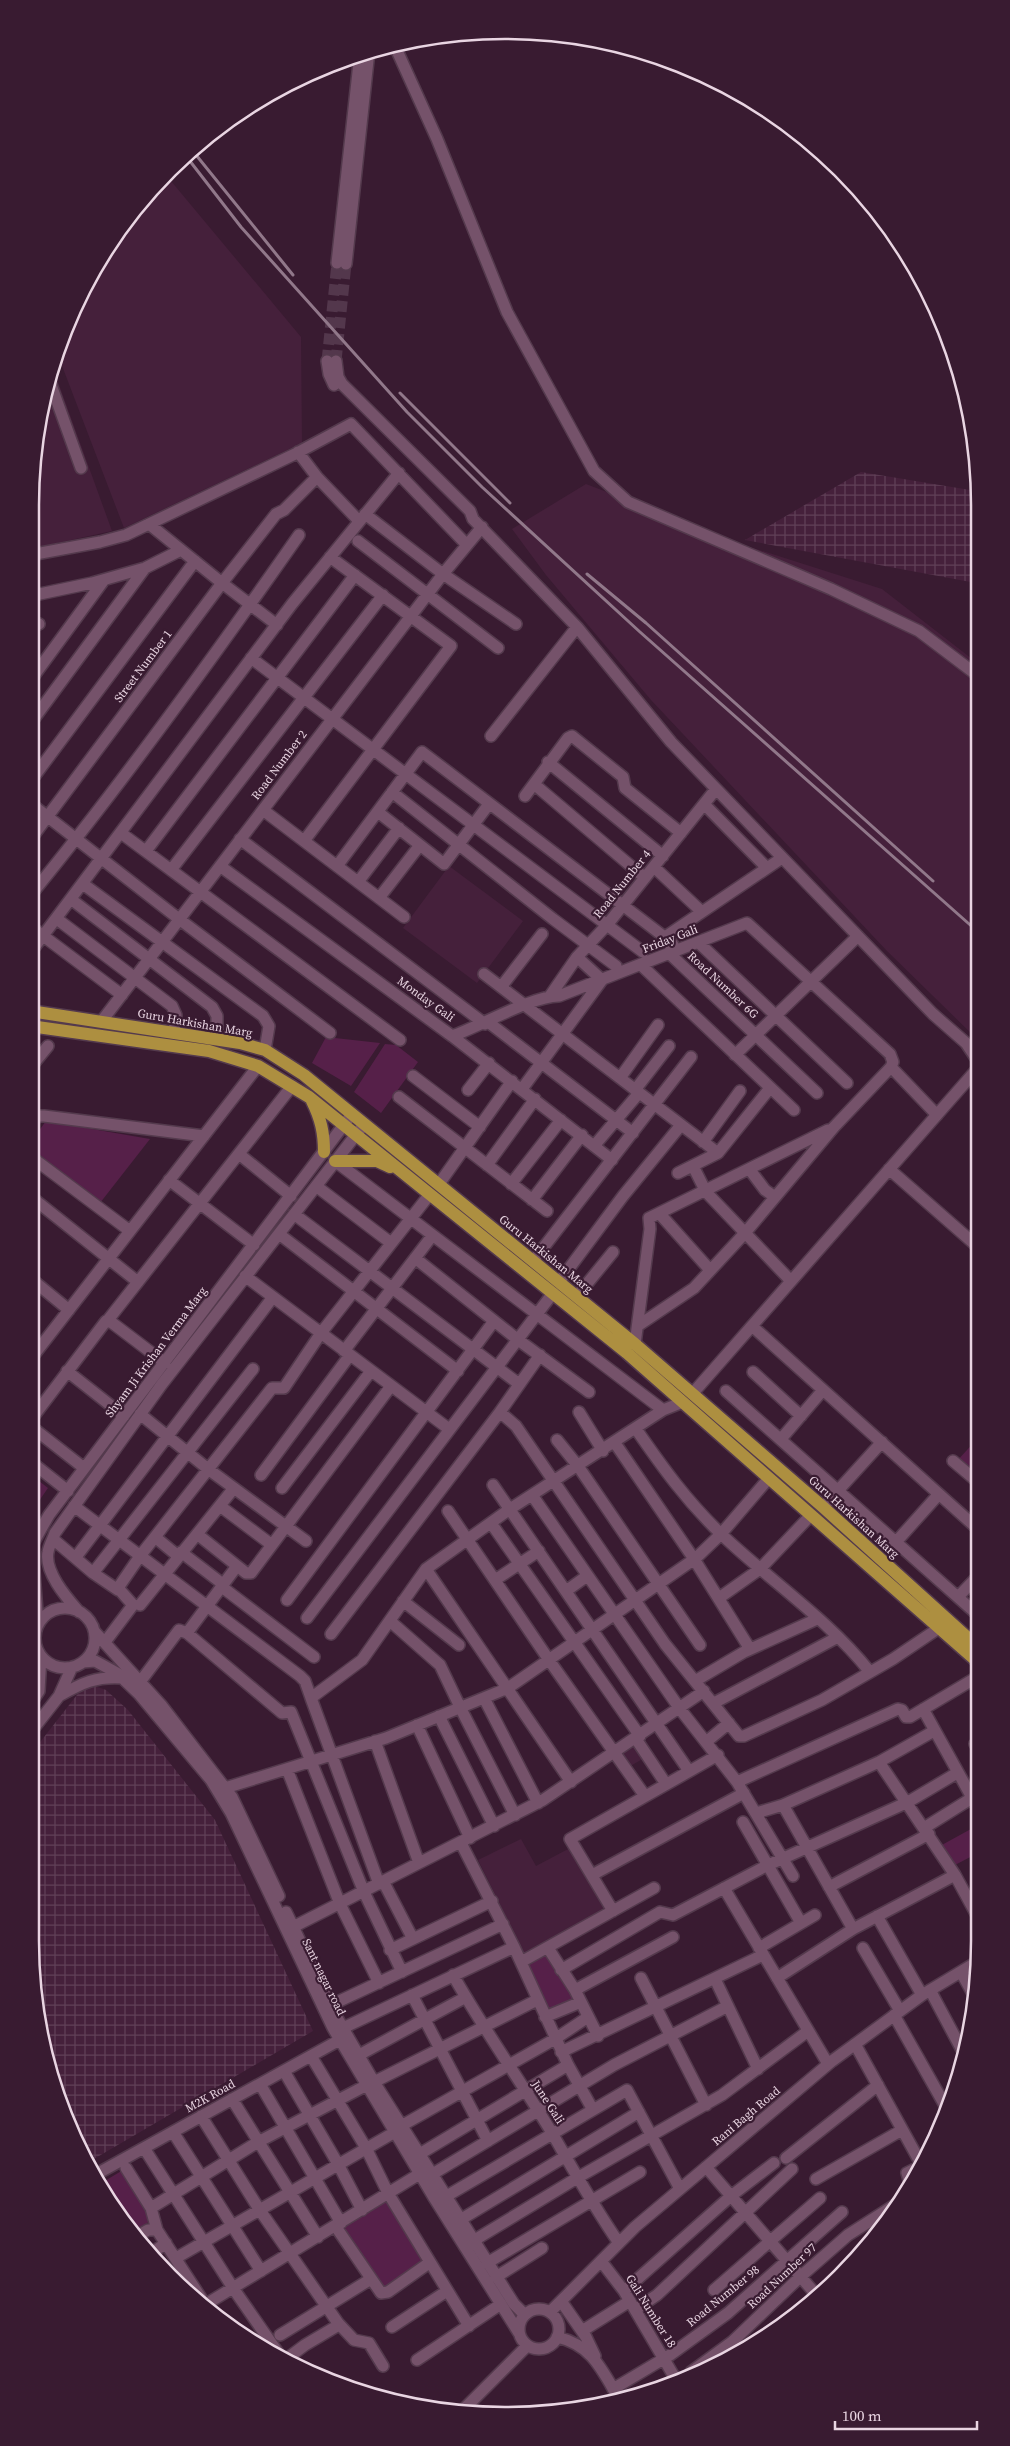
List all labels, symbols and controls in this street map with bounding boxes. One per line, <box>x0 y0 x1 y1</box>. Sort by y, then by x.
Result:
street label: Street Number 1 <box>110 626 176 706</box>
street label: Road Number 2 <box>248 727 310 803</box>
street label: Road Number 4 <box>590 847 654 921</box>
street label: Friday Gali <box>640 921 701 957</box>
street label: Road Number 6G <box>684 948 762 1022</box>
street label: Monday Gali <box>394 973 458 1026</box>
street label: Guru Harkishan Marg <box>136 1005 254 1041</box>
street label: Guru Harkishan Marg <box>496 1211 596 1297</box>
street label: Shyam Ji Krishan Verma Marg <box>101 1283 211 1421</box>
street label: Guru Harkishan Marg <box>805 1472 903 1562</box>
street label: Sant nagar road <box>298 1936 350 2018</box>
street label: M2K Road <box>182 2076 238 2116</box>
street label: June Gali <box>527 2076 568 2127</box>
street label: Rani Bagh Road <box>709 2083 784 2149</box>
street label: Road Number 97 <box>744 2240 820 2312</box>
street label: Road Number 98 <box>683 2262 763 2330</box>
street label: Gali Number 18 <box>622 2271 680 2351</box>
scale bar <box>835 2398 978 2430</box>
text: 100 m <box>842 2405 882 2426</box>

